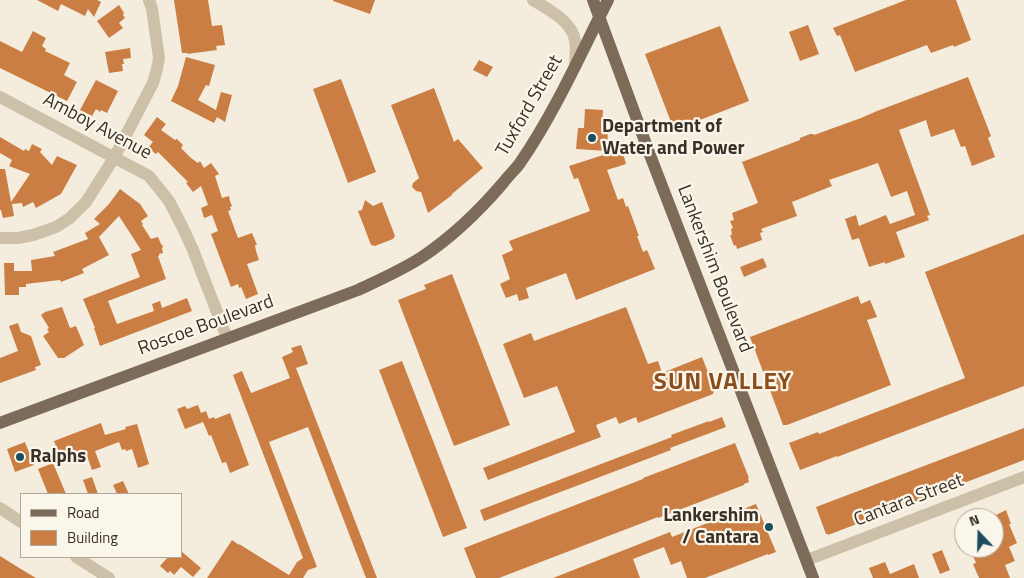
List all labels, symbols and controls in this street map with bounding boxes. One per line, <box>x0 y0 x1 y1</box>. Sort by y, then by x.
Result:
street label: Tuxford Street <box>492 51 568 161</box>
street label: Amboy Avenue <box>39 89 155 165</box>
place label: Department of Water and Power <box>602 116 744 160</box>
marker: Department of Water and Power <box>586 132 598 144</box>
street label: Lankershim Boulevard <box>672 182 756 356</box>
street label: Roscoe Boulevard <box>135 291 277 361</box>
district label: SUN VALLEY <box>653 369 793 397</box>
place label: Ralphs <box>30 446 86 468</box>
marker: Ralphs <box>14 451 26 463</box>
street label: Cantara Street <box>851 470 967 532</box>
legend <box>20 493 182 558</box>
text: Road <box>67 501 99 524</box>
place label: Lankershim / Cantara <box>663 505 759 549</box>
north arrow <box>954 508 1004 558</box>
text: N <box>966 508 982 531</box>
marker: Lankershim / Cantara <box>763 521 775 533</box>
text: Building <box>67 526 118 549</box>

